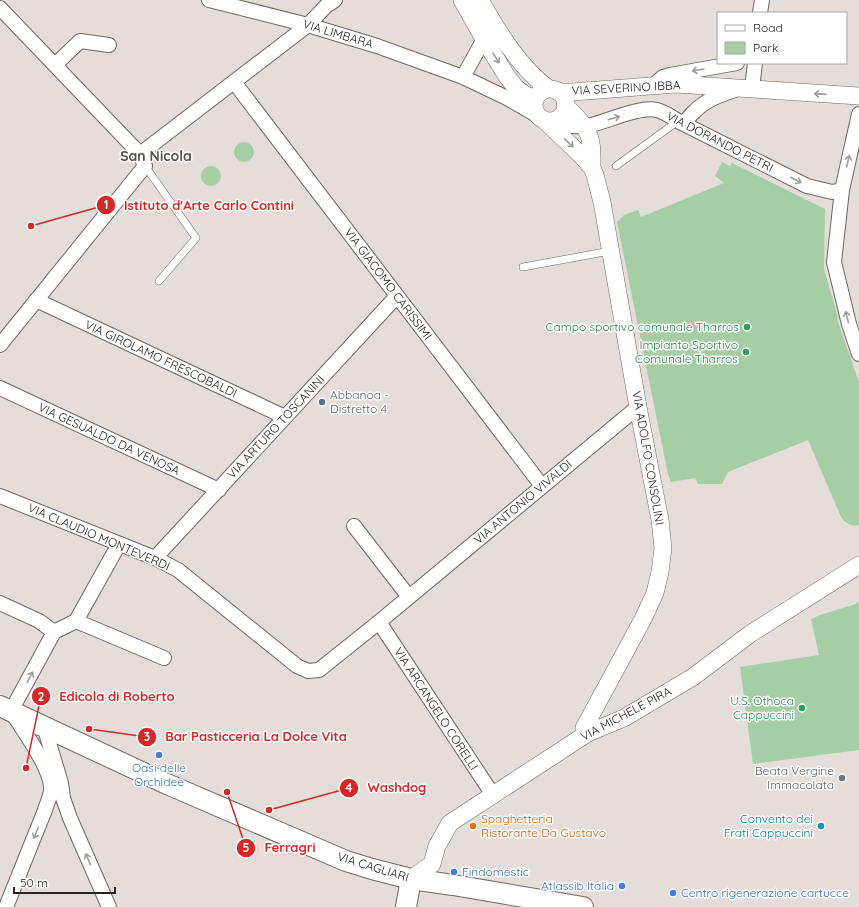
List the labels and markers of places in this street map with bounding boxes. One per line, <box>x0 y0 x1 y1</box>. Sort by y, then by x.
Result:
callout: Istituto d'Arte Carlo Contini <box>96 193 301 218</box>
place label: Campo sportivo comunale Tharros <box>546 319 739 334</box>
marker: Campo sportivo comunale Tharros <box>742 322 752 332</box>
place label: Impianto Sportivo Comunale Tharros <box>635 337 738 366</box>
marker: Impianto Sportivo Comunale Tharros <box>741 347 751 357</box>
place label: Abbanoa - Distretto 4 <box>330 387 389 416</box>
marker: Abbanoa - Distretto 4 <box>317 397 327 407</box>
callout: Edicola di Roberto <box>31 684 182 709</box>
place label: U.S. Othoca Cappuccini <box>730 693 794 722</box>
marker: U.S. Othoca Cappuccini <box>797 703 807 713</box>
callout: Bar Pasticceria La Dolce Vita <box>137 724 355 749</box>
marker: Oasi delle Orchidee <box>154 750 164 760</box>
place label: Oasi delle Orchidee <box>132 760 186 789</box>
place label: Beata Vergine Immacolata <box>755 763 834 792</box>
marker: Beata Vergine Immacolata <box>837 773 847 783</box>
callout: Washdog <box>339 775 434 800</box>
place label: Spaghetteria Ristorante Da Gustavo <box>481 811 606 840</box>
place label: Convento dei Frati Cappuccini <box>724 811 813 840</box>
marker: Spaghetteria Ristorante Da Gustavo <box>468 821 478 831</box>
marker: Convento dei Frati Cappuccini <box>816 821 826 831</box>
callout: Ferragri <box>236 835 323 860</box>
place label: Findomestic <box>462 864 529 879</box>
marker: Findomestic <box>449 867 459 877</box>
place label: Atlassib Italia <box>541 878 614 893</box>
marker: Atlassib Italia <box>617 881 627 891</box>
place label: Centro rigenerazione cartucce <box>681 885 849 900</box>
marker: Centro rigenerazione cartucce <box>668 888 678 898</box>

